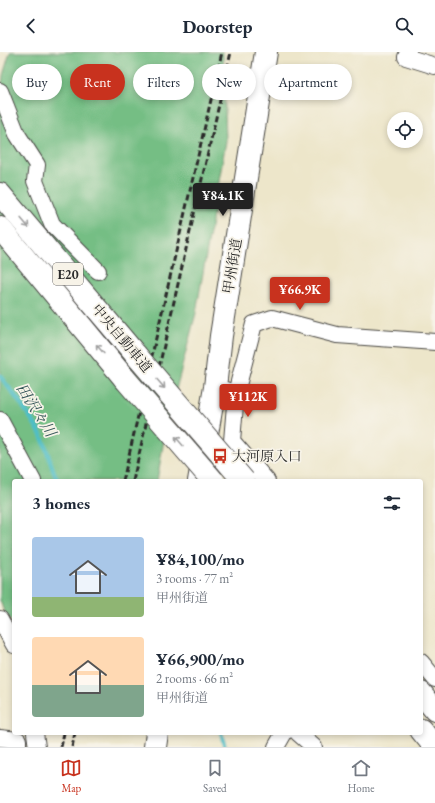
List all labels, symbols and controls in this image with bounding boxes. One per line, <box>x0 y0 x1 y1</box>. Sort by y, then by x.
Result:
icon: back <box>20 15 42 37</box>
text: Doorstep <box>182 15 253 38</box>
icon: search <box>393 15 415 37</box>
chip: Buy <box>12 64 62 100</box>
chip: Rent <box>70 64 125 100</box>
chip: Filters <box>133 64 194 100</box>
chip: New <box>202 64 256 100</box>
chip: Apartment <box>264 64 352 100</box>
map controls <box>387 112 423 148</box>
button: locate <box>387 112 423 148</box>
pin: ¥84.1K <box>190 183 256 217</box>
text: ¥84.1K <box>202 187 244 204</box>
one-way arrow <box>21 218 30 229</box>
street label: 甲州街道 <box>219 237 245 295</box>
road number: E20 <box>53 263 83 285</box>
pin: ¥66.9K <box>267 277 333 311</box>
text: ¥66.9K <box>279 281 321 298</box>
street label: 中央自動車道 <box>88 300 156 376</box>
one-way arrow <box>96 344 105 355</box>
water label: 田沢々川 <box>12 379 61 442</box>
one-way arrow <box>157 379 166 389</box>
pin: ¥112K <box>220 384 276 418</box>
text: ¥112K <box>228 388 268 405</box>
one-way arrow <box>174 436 183 446</box>
bus stop icon: 大河原入口 <box>211 447 229 465</box>
place label: 大河原入口 <box>232 447 302 465</box>
text: 3 homes <box>32 492 90 514</box>
icon: filters <box>381 492 403 514</box>
text: ¥84,100/mo <box>156 548 244 570</box>
icon: home <box>64 553 112 601</box>
text: 3 rooms · 77 m² <box>156 570 233 587</box>
text: 甲州街道 <box>156 589 208 606</box>
text: ¥66,900/mo <box>156 648 244 670</box>
icon: home <box>64 653 112 701</box>
text: 2 rooms · 66 m² <box>156 670 233 687</box>
text: 甲州街道 <box>156 689 208 706</box>
tab: Map <box>60 757 82 795</box>
tab: Saved <box>203 757 227 795</box>
tab: Home <box>347 757 375 795</box>

